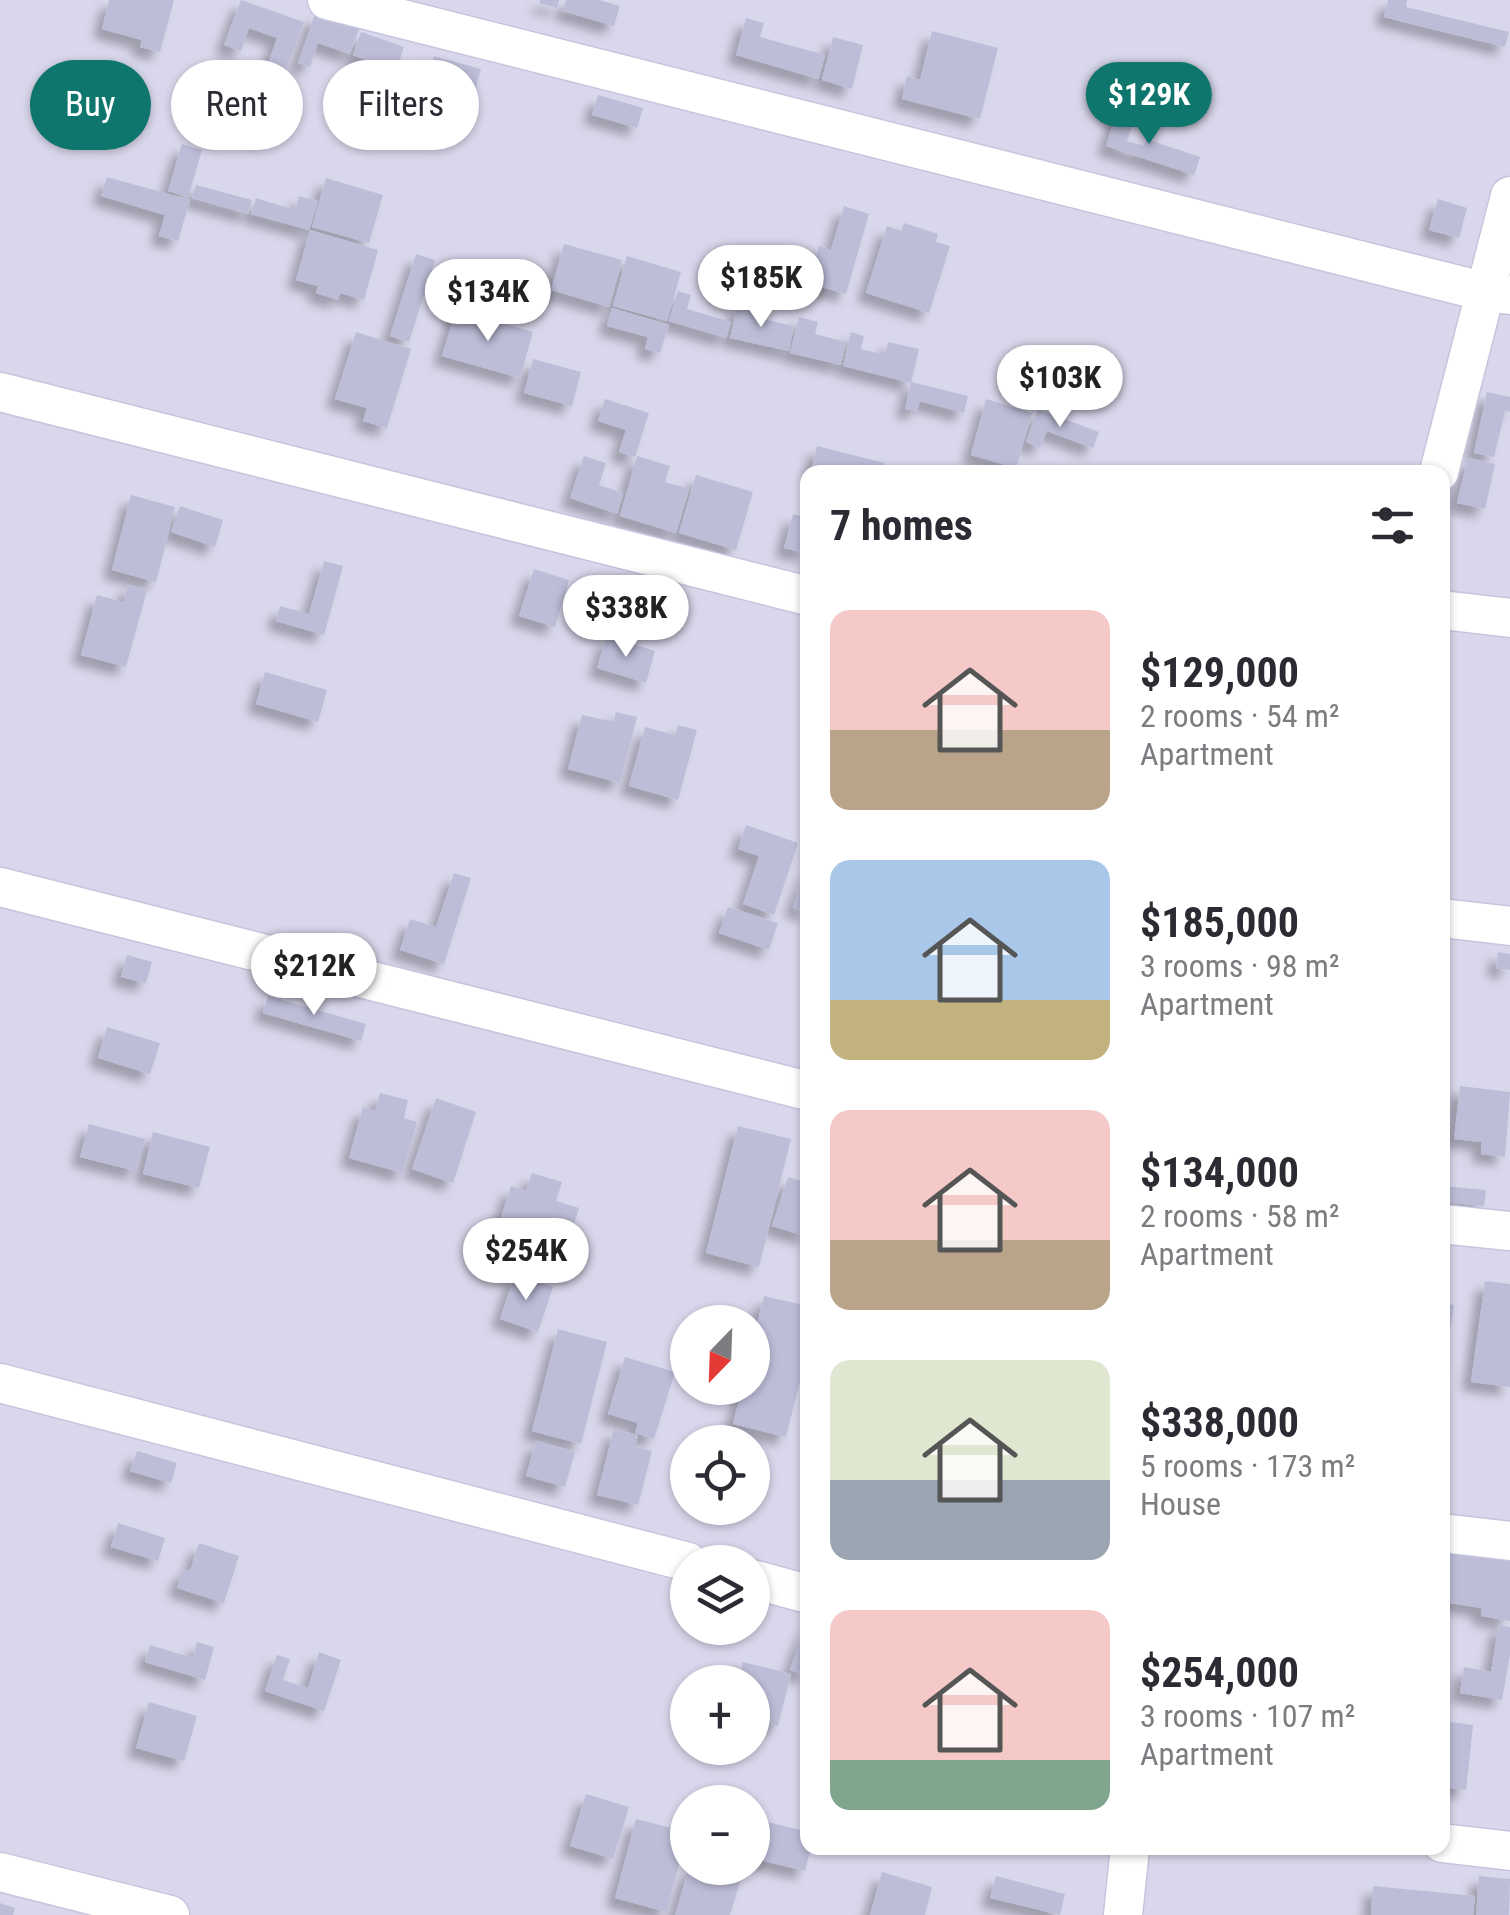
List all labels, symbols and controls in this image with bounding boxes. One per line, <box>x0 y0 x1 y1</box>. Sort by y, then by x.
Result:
chip: Buy <box>30 60 151 150</box>
chip: Rent <box>171 60 303 150</box>
chip: Filters <box>323 60 479 150</box>
pin: $129K <box>1079 62 1219 147</box>
text: $129K <box>1108 75 1190 113</box>
pin: $185K <box>691 245 831 330</box>
text: $185K <box>720 258 802 296</box>
pin: $134K <box>418 259 558 344</box>
text: $134K <box>447 272 529 310</box>
pin: $103K <box>990 345 1130 430</box>
text: $103K <box>1019 358 1101 396</box>
icon: filters <box>1365 498 1420 553</box>
text: 7 homes <box>830 501 973 550</box>
pin: $338K <box>556 575 696 660</box>
text: $338K <box>585 588 667 626</box>
text: $129,000 <box>1140 648 1299 697</box>
icon: home <box>910 650 1030 770</box>
text: 2 rooms · 54 m² <box>1140 697 1339 735</box>
text: Apartment <box>1140 735 1274 773</box>
text: $185,000 <box>1140 898 1299 947</box>
icon: home <box>910 900 1030 1020</box>
pin: $212K <box>244 933 384 1018</box>
text: $212K <box>273 946 355 984</box>
text: 3 rooms · 98 m² <box>1140 947 1339 985</box>
text: Apartment <box>1140 985 1274 1023</box>
text: $134,000 <box>1140 1148 1299 1197</box>
icon: home <box>910 1150 1030 1270</box>
text: 2 rooms · 58 m² <box>1140 1197 1339 1235</box>
pin: $254K <box>456 1218 596 1303</box>
text: $254K <box>485 1231 567 1269</box>
text: Apartment <box>1140 1235 1274 1273</box>
north arrow <box>670 1305 770 1405</box>
map controls <box>670 1305 770 1885</box>
text: $338,000 <box>1140 1398 1299 1447</box>
icon: home <box>910 1400 1030 1520</box>
button: locate <box>670 1425 770 1525</box>
text: 5 rooms · 173 m² <box>1140 1447 1355 1485</box>
text: House <box>1140 1485 1221 1523</box>
button: layers <box>670 1545 770 1645</box>
text: $254,000 <box>1140 1648 1299 1697</box>
icon: home <box>910 1650 1030 1770</box>
button: + <box>670 1665 770 1765</box>
text: 3 rooms · 107 m² <box>1140 1697 1355 1735</box>
text: Apartment <box>1140 1735 1274 1773</box>
button: − <box>670 1785 770 1885</box>

